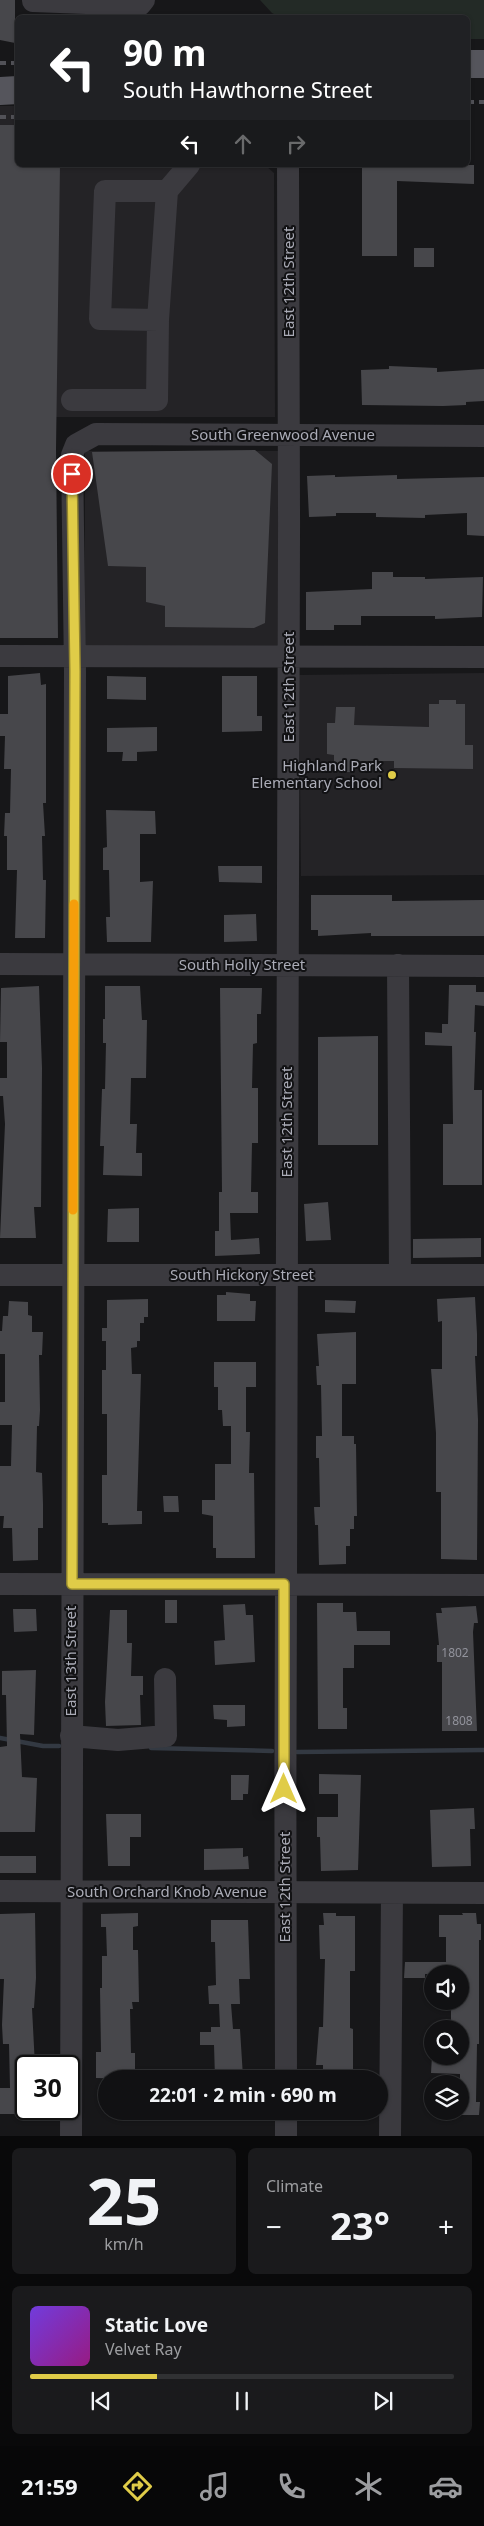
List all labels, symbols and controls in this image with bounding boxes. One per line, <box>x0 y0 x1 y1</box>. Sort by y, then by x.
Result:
text: 90 m <box>123 29 206 76</box>
icon: left <box>40 35 105 100</box>
text: South Hawthorne Street <box>123 74 372 104</box>
icon: left <box>176 130 204 158</box>
icon: ahead <box>229 130 257 158</box>
icon: right <box>282 130 310 158</box>
street label: East 12th Street <box>278 226 298 337</box>
street label: South Greenwood Avenue <box>191 424 375 444</box>
pin <box>51 453 93 495</box>
icon: arrive <box>58 460 86 488</box>
street label: East 12th Street <box>278 631 298 742</box>
place label: Highland Park Elementary School <box>251 755 382 792</box>
marker: Highland Park Elementary School <box>386 769 398 781</box>
street label: South Holly Street <box>179 954 306 974</box>
street label: East 12th Street <box>276 1066 296 1177</box>
street label: South Hickory Street <box>170 1264 315 1284</box>
street label: East 13th Street <box>60 1605 80 1716</box>
house number: 1802 <box>441 1644 469 1661</box>
house number: 1808 <box>445 1712 473 1729</box>
position arrow <box>257 1762 309 1814</box>
street label: East 12th Street <box>274 1831 294 1942</box>
street label: South Orchard Knob Avenue <box>67 1881 267 1901</box>
map controls <box>424 1965 469 2120</box>
button: sound <box>424 1965 469 2010</box>
button: search <box>424 2020 469 2065</box>
speed limit sign: 30 <box>15 2055 80 2120</box>
button: layers <box>424 2075 469 2120</box>
text: 22:01 · 2 min · 690 m <box>149 2082 337 2108</box>
text: 25 <box>87 2156 161 2244</box>
text: Climate <box>266 2175 323 2197</box>
text: 23° <box>330 2199 390 2251</box>
text: − <box>266 2207 282 2245</box>
text: + <box>438 2207 454 2245</box>
text: km/h <box>104 2233 144 2255</box>
text: Static Love <box>105 2312 208 2338</box>
text: Velvet Ray <box>105 2338 182 2360</box>
icon: previous <box>87 2387 115 2415</box>
icon: pause <box>228 2387 256 2415</box>
icon: next <box>369 2387 397 2415</box>
icon: directions <box>120 2469 155 2504</box>
icon: music <box>197 2469 232 2504</box>
icon: phone <box>274 2469 309 2504</box>
icon: climate <box>351 2469 386 2504</box>
icon: car <box>428 2469 463 2504</box>
text: 21:59 <box>21 2471 78 2501</box>

